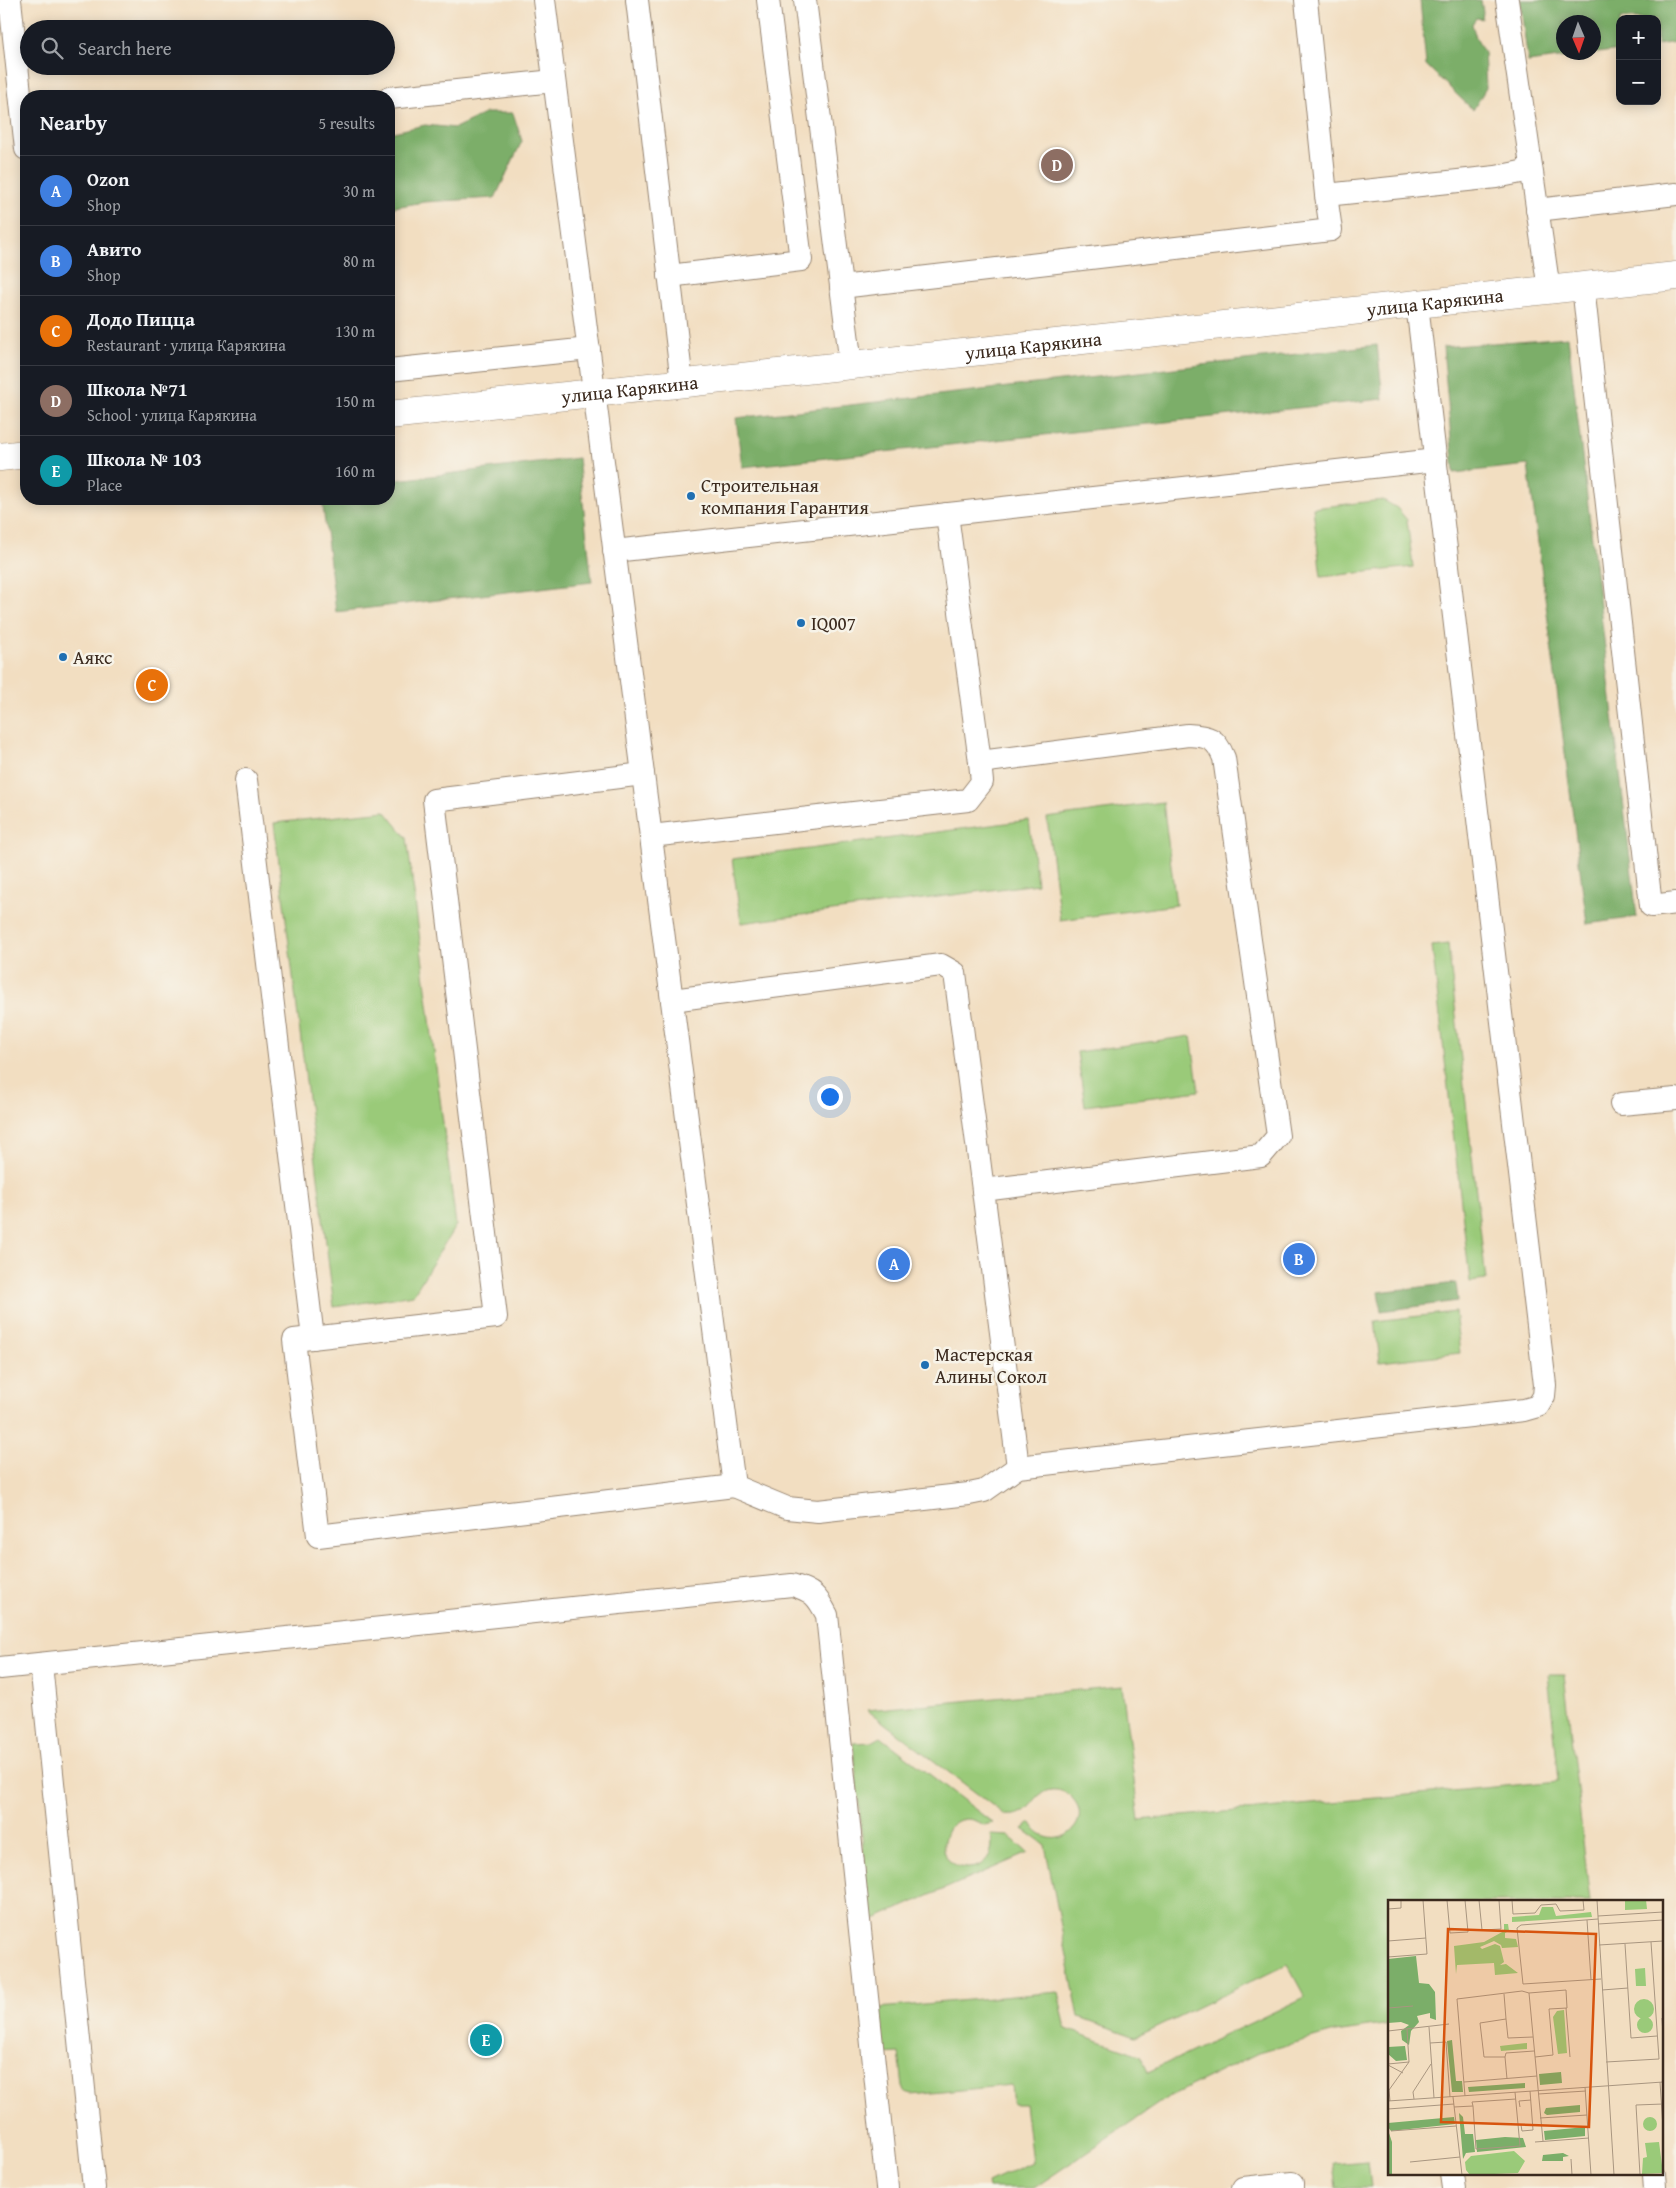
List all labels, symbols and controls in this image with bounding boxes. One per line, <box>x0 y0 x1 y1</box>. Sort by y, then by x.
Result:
north arrow <box>1556 15 1601 60</box>
map controls <box>1616 15 1661 105</box>
button: + <box>1616 15 1661 60</box>
search box <box>20 20 395 75</box>
icon: search <box>38 34 66 62</box>
text: Search here <box>78 34 172 62</box>
button: − <box>1616 60 1661 105</box>
text: Nearby <box>40 107 107 138</box>
text: 5 results <box>318 111 375 135</box>
pin: D <box>1041 146 1073 184</box>
text: Ozon <box>87 165 129 193</box>
text: A <box>51 179 61 203</box>
text: 30 m <box>343 179 375 203</box>
text: Shop <box>87 193 121 217</box>
text: Авито <box>87 235 141 263</box>
text: B <box>51 249 61 273</box>
text: 80 m <box>343 249 375 273</box>
text: Shop <box>87 263 121 287</box>
street label: улица Карякина <box>1364 281 1505 323</box>
text: Додо Пицца <box>87 305 195 333</box>
text: C <box>51 319 61 343</box>
text: 130 m <box>335 319 375 343</box>
street label: улица Карякина <box>962 324 1103 367</box>
text: Restaurant · улица Карякина <box>87 333 286 357</box>
street label: улица Карякина <box>559 368 699 410</box>
text: Школа №71 <box>87 375 188 403</box>
text: D <box>51 389 61 413</box>
text: 150 m <box>335 389 375 413</box>
text: School · улица Карякина <box>87 403 257 427</box>
text: Школа № 103 <box>87 445 202 473</box>
text: E <box>52 459 60 483</box>
text: 160 m <box>335 459 375 483</box>
place label: Строительная компания Гарантия <box>701 471 869 521</box>
text: Place <box>87 473 122 497</box>
marker: Строительная компания Гарантия <box>685 490 697 502</box>
place label: IQ007 <box>811 609 856 637</box>
marker: IQ007 <box>795 617 807 629</box>
place label: Аякс <box>73 643 113 671</box>
marker: Аякс <box>57 651 69 663</box>
pin: C <box>136 666 168 704</box>
your location <box>817 1084 843 1110</box>
pin: B <box>1283 1240 1315 1278</box>
pin: A <box>878 1245 910 1283</box>
place label: Мастерская Алины Сокол <box>935 1340 1047 1390</box>
marker: Мастерская Алины Сокол <box>919 1359 931 1371</box>
inset map <box>1388 1900 1664 2176</box>
pin: E <box>470 2021 502 2059</box>

